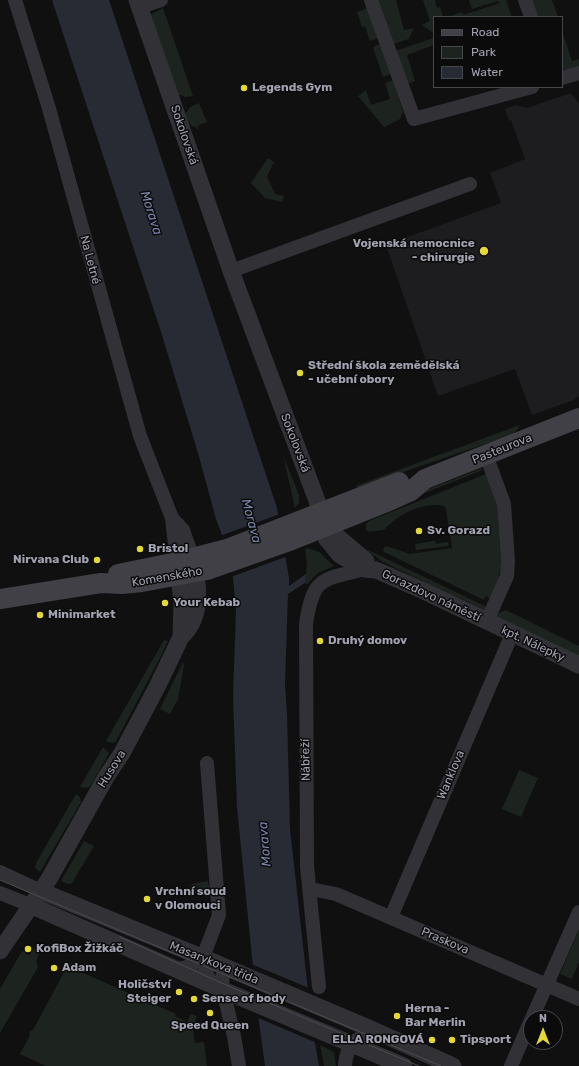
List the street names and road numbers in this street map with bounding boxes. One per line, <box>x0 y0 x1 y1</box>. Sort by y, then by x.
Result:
street label: Sokolovská <box>167 103 201 167</box>
street label: Na Letné <box>77 234 103 286</box>
street label: Sokolovská <box>277 411 313 475</box>
street label: Pasteurova <box>470 431 534 467</box>
street label: Komenského <box>131 564 203 590</box>
street label: Gorazdovo náměstí <box>379 567 483 625</box>
street label: kpt. Nálepky <box>499 623 567 665</box>
street label: Nábřeží <box>298 739 314 781</box>
street label: Husova <box>95 748 129 790</box>
street label: Wanklova <box>434 748 468 802</box>
street label: Praskova <box>419 925 471 957</box>
street label: Masarykova třída <box>167 939 261 987</box>

